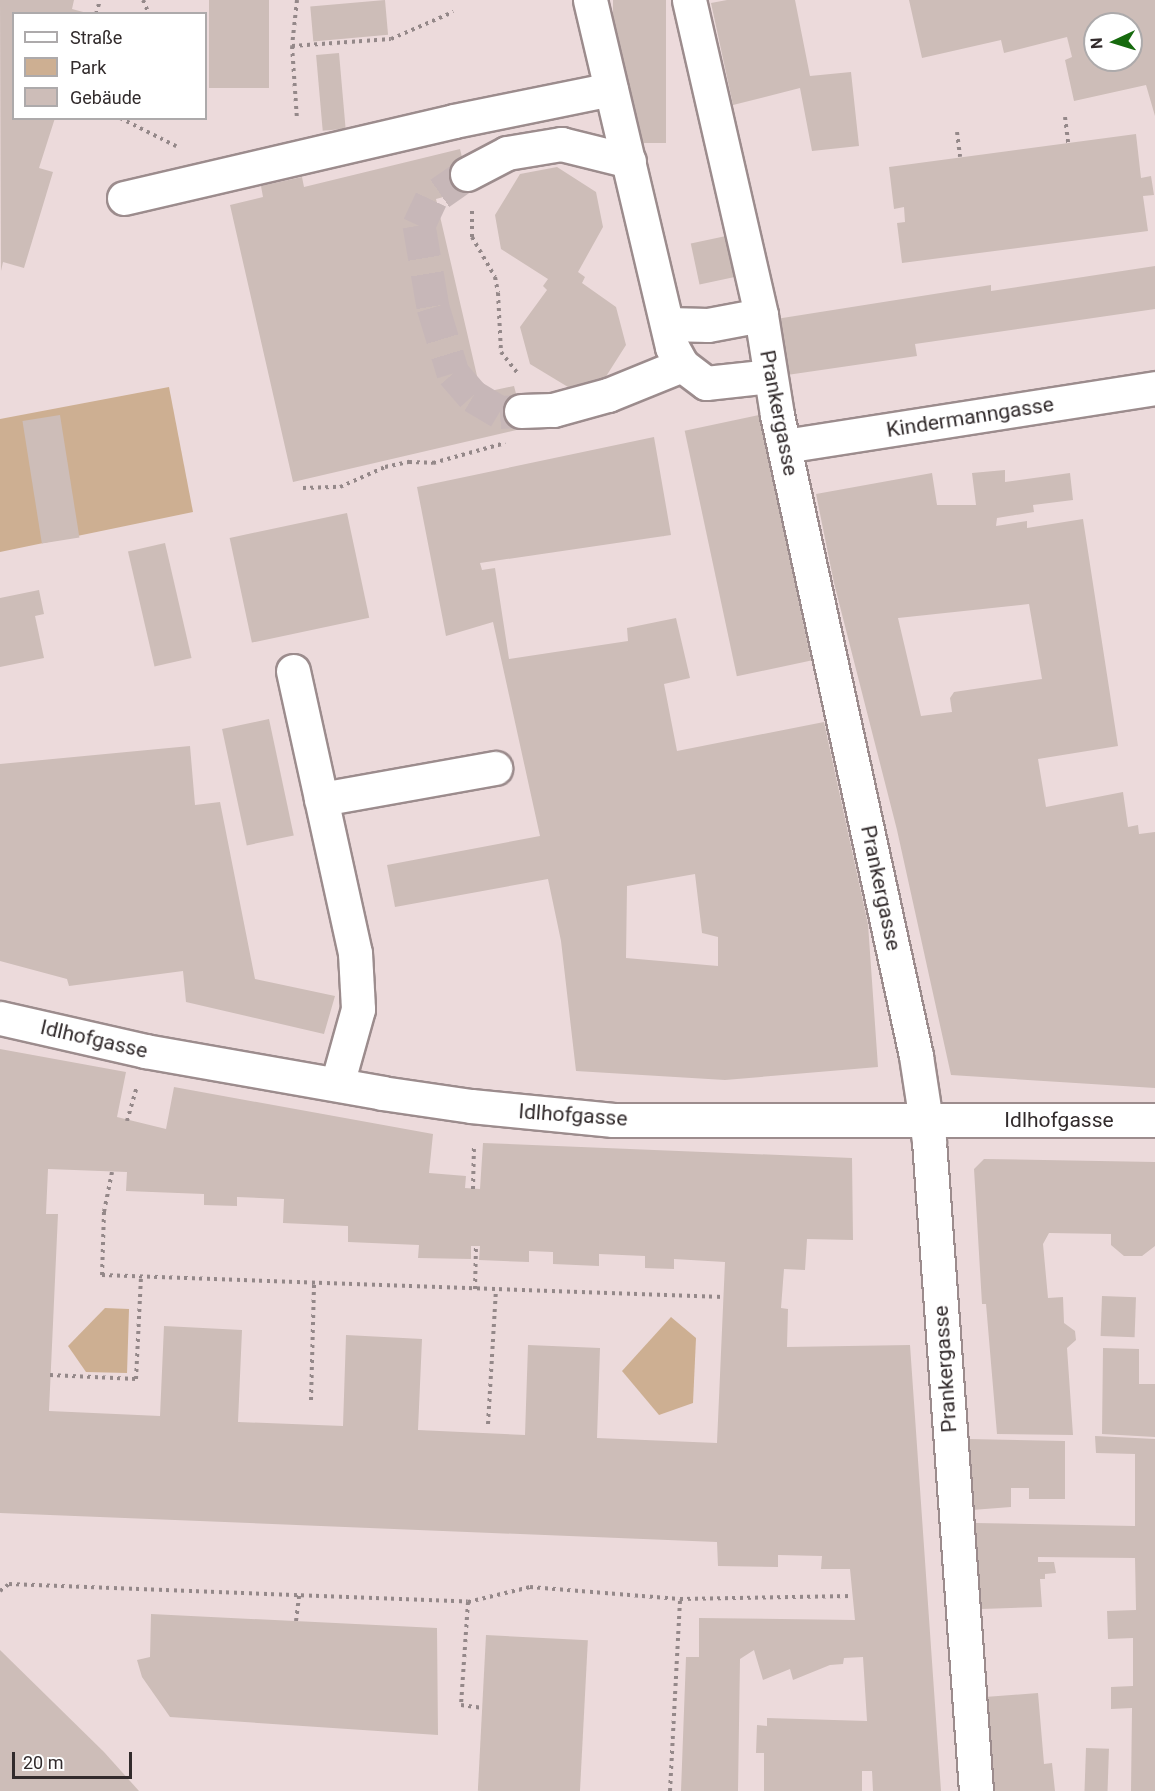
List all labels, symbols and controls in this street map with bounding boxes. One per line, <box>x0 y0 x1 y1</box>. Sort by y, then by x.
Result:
legend <box>12 12 207 120</box>
north arrow <box>1083 12 1143 72</box>
text: Straße <box>70 27 122 48</box>
text: N <box>1087 37 1106 49</box>
text: Park <box>70 57 106 78</box>
text: Gebäude <box>70 87 141 108</box>
street label: Prankergasse <box>754 348 804 478</box>
street label: Kindermanngasse <box>885 391 1055 443</box>
street label: Prankergasse <box>855 823 907 953</box>
street label: Idlhofgasse <box>38 1014 150 1064</box>
street label: Idlhofgasse <box>518 1099 628 1131</box>
street label: Idlhofgasse <box>1004 1107 1114 1133</box>
street label: Prankergasse <box>928 1305 962 1433</box>
scale bar <box>15 1740 135 1778</box>
text: 20 m <box>23 1752 63 1773</box>

